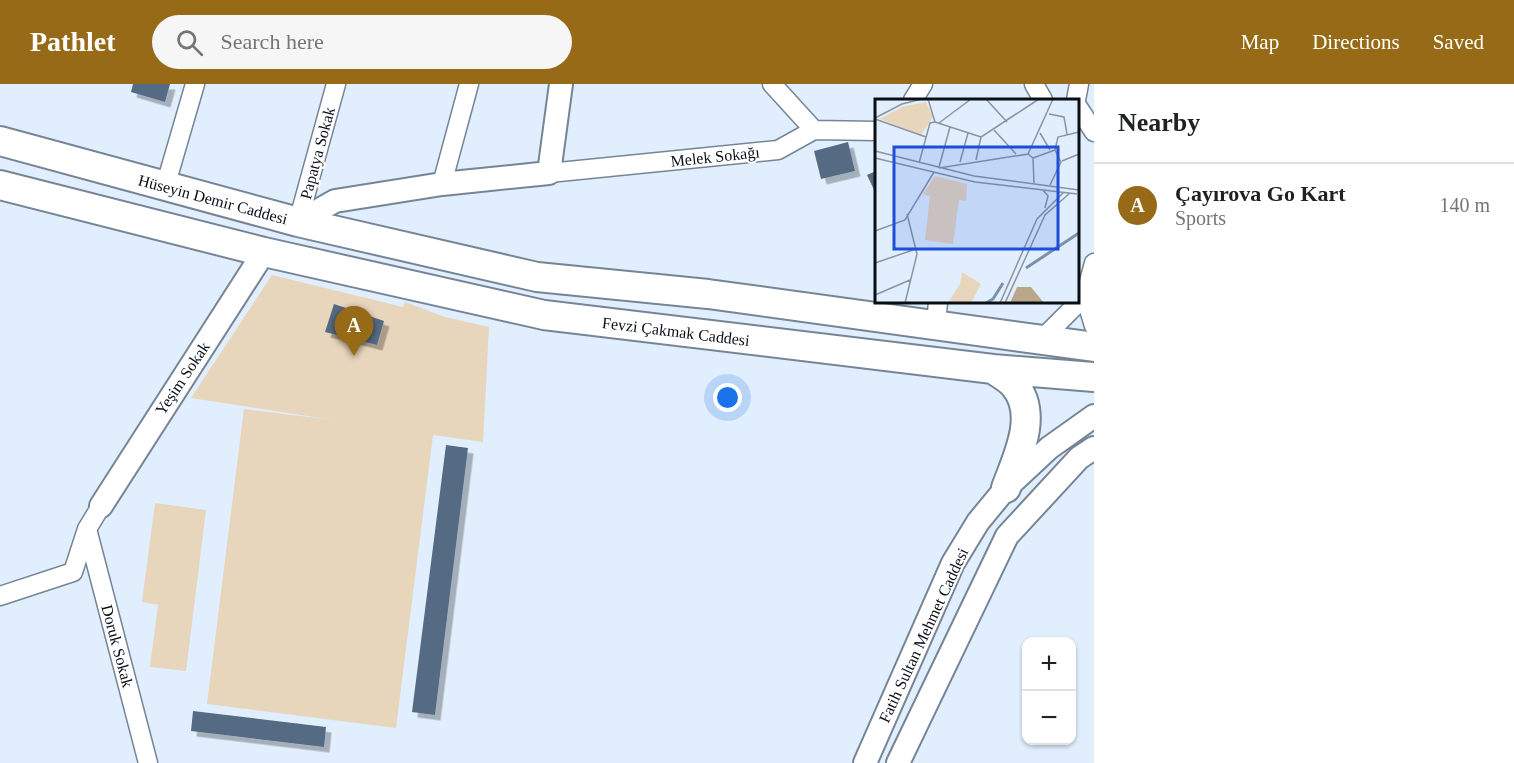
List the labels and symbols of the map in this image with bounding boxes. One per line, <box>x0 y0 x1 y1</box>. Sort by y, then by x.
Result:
inset map <box>875 99 1079 303</box>
street label: Papatya Sokak <box>297 105 339 201</box>
street label: Melek Sokağı <box>670 143 761 171</box>
street label: Hüseyin Demir Caddesi <box>136 171 290 229</box>
pin: A <box>334 306 374 356</box>
street label: Fevzi Çakmak Caddesi <box>601 314 751 350</box>
street label: Yeşim Sokak <box>152 339 214 418</box>
your location <box>713 383 742 412</box>
street label: Fatih Sultan Mehmet Caddesi <box>875 545 972 725</box>
street label: Doruk Sokak <box>98 603 137 689</box>

